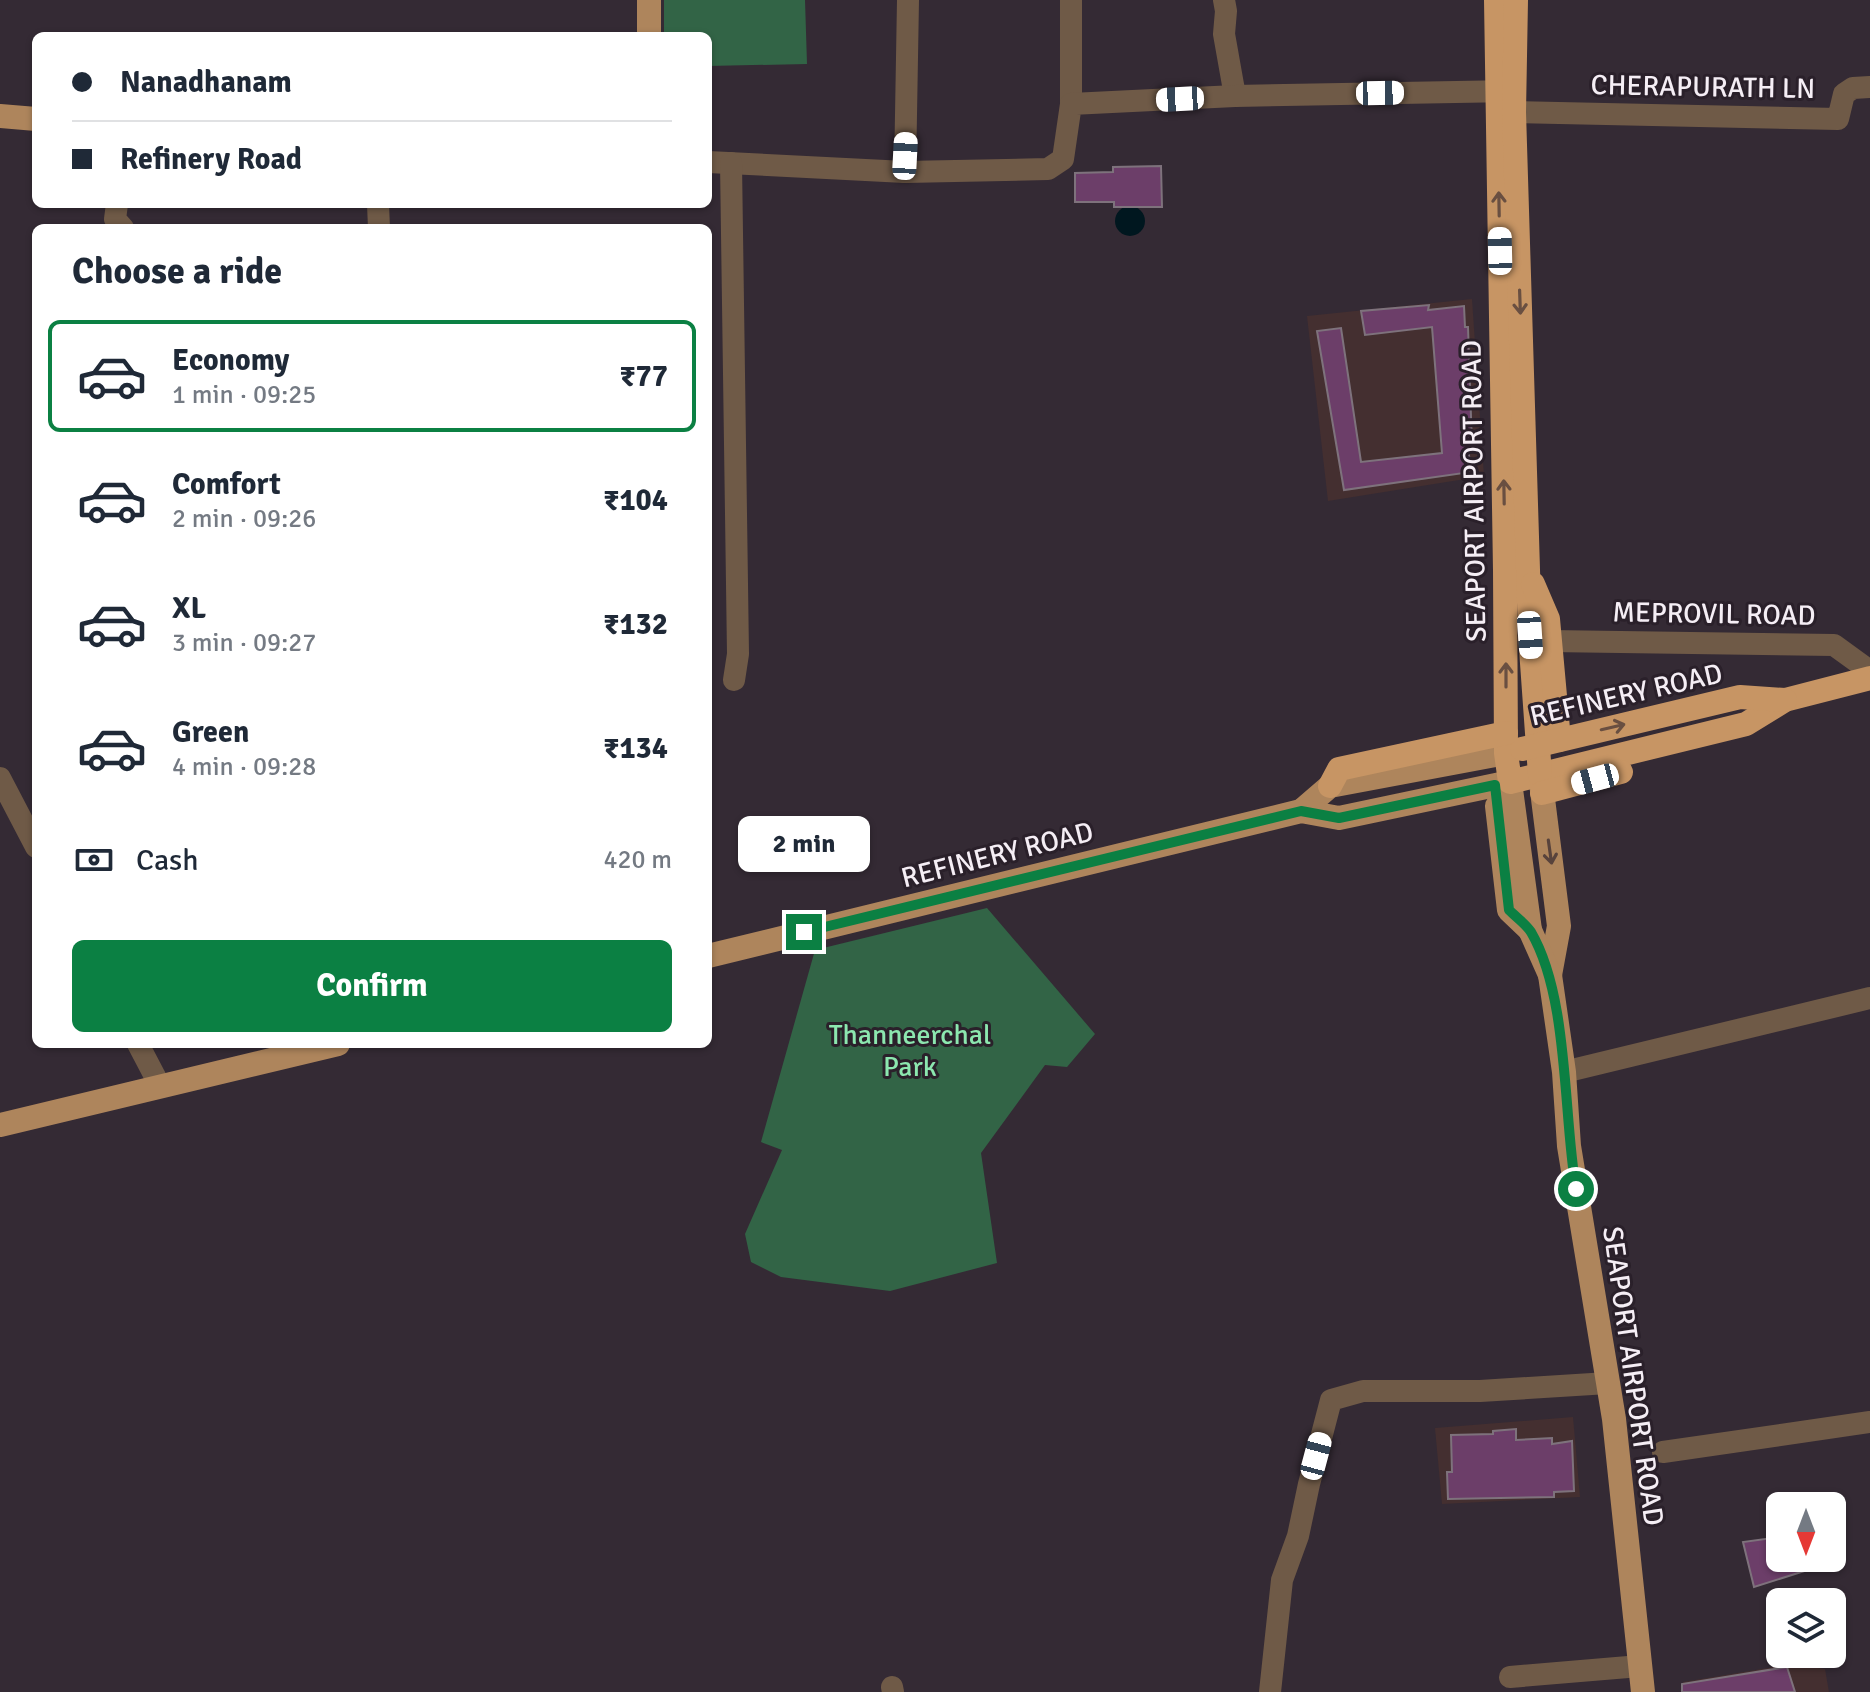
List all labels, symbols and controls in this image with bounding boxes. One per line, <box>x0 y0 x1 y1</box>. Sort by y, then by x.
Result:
text: Nanadhanam <box>120 64 292 101</box>
street label: CHERAPURATH LN <box>1590 68 1816 106</box>
car <box>1356 81 1404 105</box>
car <box>1155 86 1205 112</box>
car <box>892 131 918 181</box>
text: Refinery Road <box>120 141 302 178</box>
one-way arrow <box>1491 191 1507 218</box>
car <box>1488 227 1512 275</box>
text: Choose a ride <box>72 249 282 294</box>
one-way arrow <box>1513 288 1528 315</box>
icon: car <box>76 340 148 412</box>
street label: SEAPORT AIRPORT ROAD <box>1454 340 1494 642</box>
text: Economy <box>172 342 289 379</box>
text: ₹77 <box>619 358 668 395</box>
text: 1 min · 09:25 <box>172 379 316 411</box>
icon: car <box>76 464 148 536</box>
text: Comfort <box>172 466 281 503</box>
one-way arrow <box>1496 479 1512 506</box>
text: ₹104 <box>603 482 668 519</box>
text: 2 min · 09:26 <box>172 503 316 535</box>
icon: car <box>76 588 148 660</box>
text: XL <box>172 590 206 627</box>
street label: MEPROVIL ROAD <box>1612 595 1816 633</box>
text: ₹132 <box>603 606 668 643</box>
car <box>1516 610 1544 660</box>
text: 3 min · 09:27 <box>172 627 316 659</box>
street label: REFINERY ROAD <box>1527 656 1726 734</box>
one-way arrow <box>1498 662 1514 689</box>
icon: car <box>76 712 148 784</box>
text: Green <box>172 714 249 751</box>
one-way arrow <box>1600 719 1625 734</box>
text: ₹134 <box>603 730 668 767</box>
text: 4 min · 09:28 <box>172 751 316 783</box>
car <box>1569 761 1621 797</box>
street label: REFINERY ROAD <box>898 815 1097 895</box>
callout: 2 min <box>738 816 870 872</box>
text: 2 min <box>773 828 835 860</box>
icon: cash <box>72 838 116 882</box>
one-way arrow <box>1543 839 1558 865</box>
text: Cash <box>136 842 199 879</box>
text: 420 m <box>603 844 672 876</box>
route end <box>786 914 822 950</box>
button: Confirm <box>72 940 672 1032</box>
park label: Thanneerchal Park <box>829 1018 991 1084</box>
route start <box>1558 1171 1594 1207</box>
street label: SEAPORT AIRPORT ROAD <box>1595 1224 1671 1528</box>
car <box>1298 1430 1334 1482</box>
north arrow <box>1766 1492 1846 1572</box>
map controls <box>1766 1492 1846 1668</box>
button: layers <box>1766 1588 1846 1668</box>

